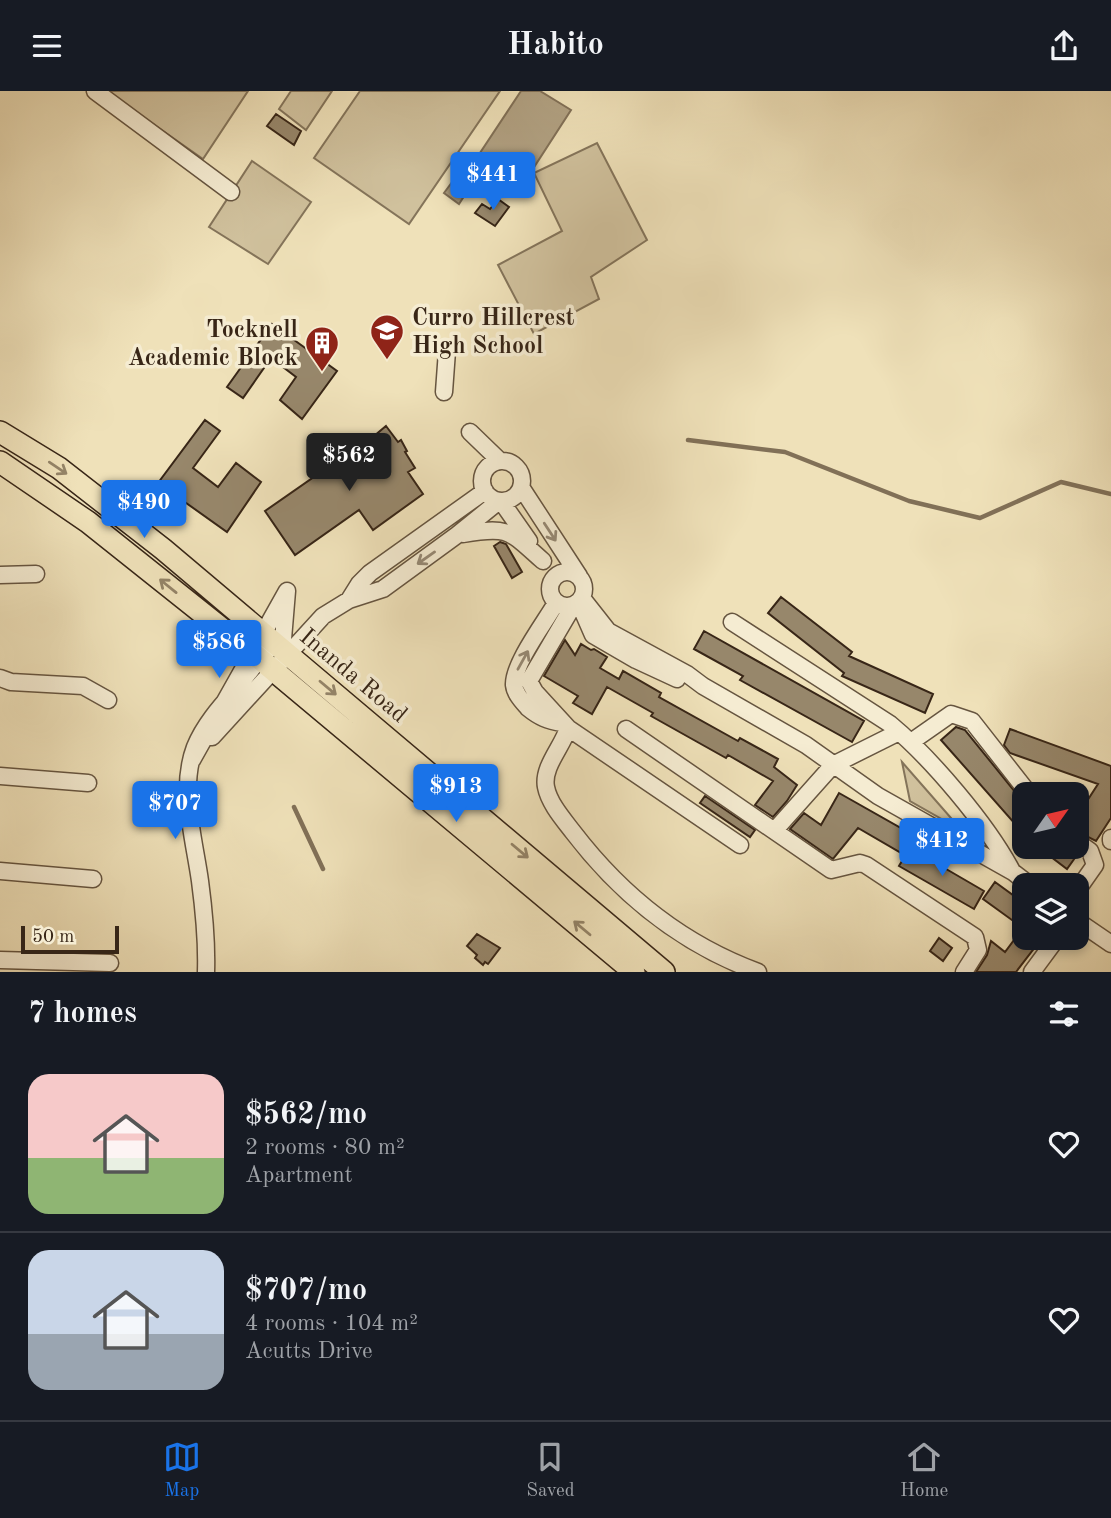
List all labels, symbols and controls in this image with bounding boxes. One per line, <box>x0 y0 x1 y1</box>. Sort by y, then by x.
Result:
icon: menu <box>28 27 66 65</box>
icon: share <box>1045 27 1083 65</box>
text: Habito <box>507 30 604 62</box>
pin: $441 <box>452 152 534 212</box>
text: $441 <box>466 163 520 186</box>
place label: Curro Hillcrest High School <box>412 307 575 359</box>
school or university icon: Curro Hillcrest High School <box>368 312 406 361</box>
place label: Tocknell Academic Block <box>128 319 298 371</box>
building icon: Tocknell Academic Block <box>303 324 341 373</box>
pin: $562 <box>308 433 390 493</box>
text: $562 <box>322 444 376 467</box>
one-way arrow <box>48 460 67 475</box>
pin: $490 <box>103 481 185 540</box>
text: $490 <box>117 491 171 514</box>
one-way arrow <box>543 521 557 541</box>
one-way arrow <box>417 551 436 565</box>
one-way arrow <box>160 578 178 593</box>
pin: $586 <box>178 621 260 680</box>
street label: Inanda Road <box>295 625 411 728</box>
text: $586 <box>192 631 246 654</box>
one-way arrow <box>516 650 530 670</box>
one-way arrow <box>318 680 336 696</box>
pin: $913 <box>415 765 497 824</box>
text: $913 <box>429 775 483 798</box>
pin: $707 <box>134 781 216 841</box>
north arrow <box>1012 782 1088 859</box>
map controls <box>1012 782 1089 950</box>
text: $707 <box>148 792 202 815</box>
pin: $412 <box>901 819 983 878</box>
text: $412 <box>915 829 969 852</box>
one-way arrow <box>510 843 528 859</box>
button: layers <box>1012 873 1089 950</box>
one-way arrow <box>574 920 592 936</box>
scale bar <box>21 923 119 955</box>
text: 50 m <box>32 928 74 947</box>
icon: filters <box>1045 995 1083 1033</box>
text: 7 homes <box>28 999 137 1029</box>
text: $562/mo <box>245 1100 367 1130</box>
icon: home <box>84 1102 168 1186</box>
icon: heart <box>1045 1125 1083 1163</box>
text: 2 rooms · 80 m² <box>245 1136 405 1159</box>
text: Apartment <box>245 1164 353 1187</box>
text: $707/mo <box>245 1276 367 1306</box>
icon: home <box>84 1278 168 1362</box>
icon: heart <box>1045 1301 1083 1339</box>
text: 4 rooms · 104 m² <box>245 1312 418 1335</box>
text: Acutts Drive <box>245 1340 373 1363</box>
tab: Map <box>163 1438 201 1503</box>
tab: Saved <box>526 1438 575 1503</box>
tab: Home <box>900 1438 948 1503</box>

